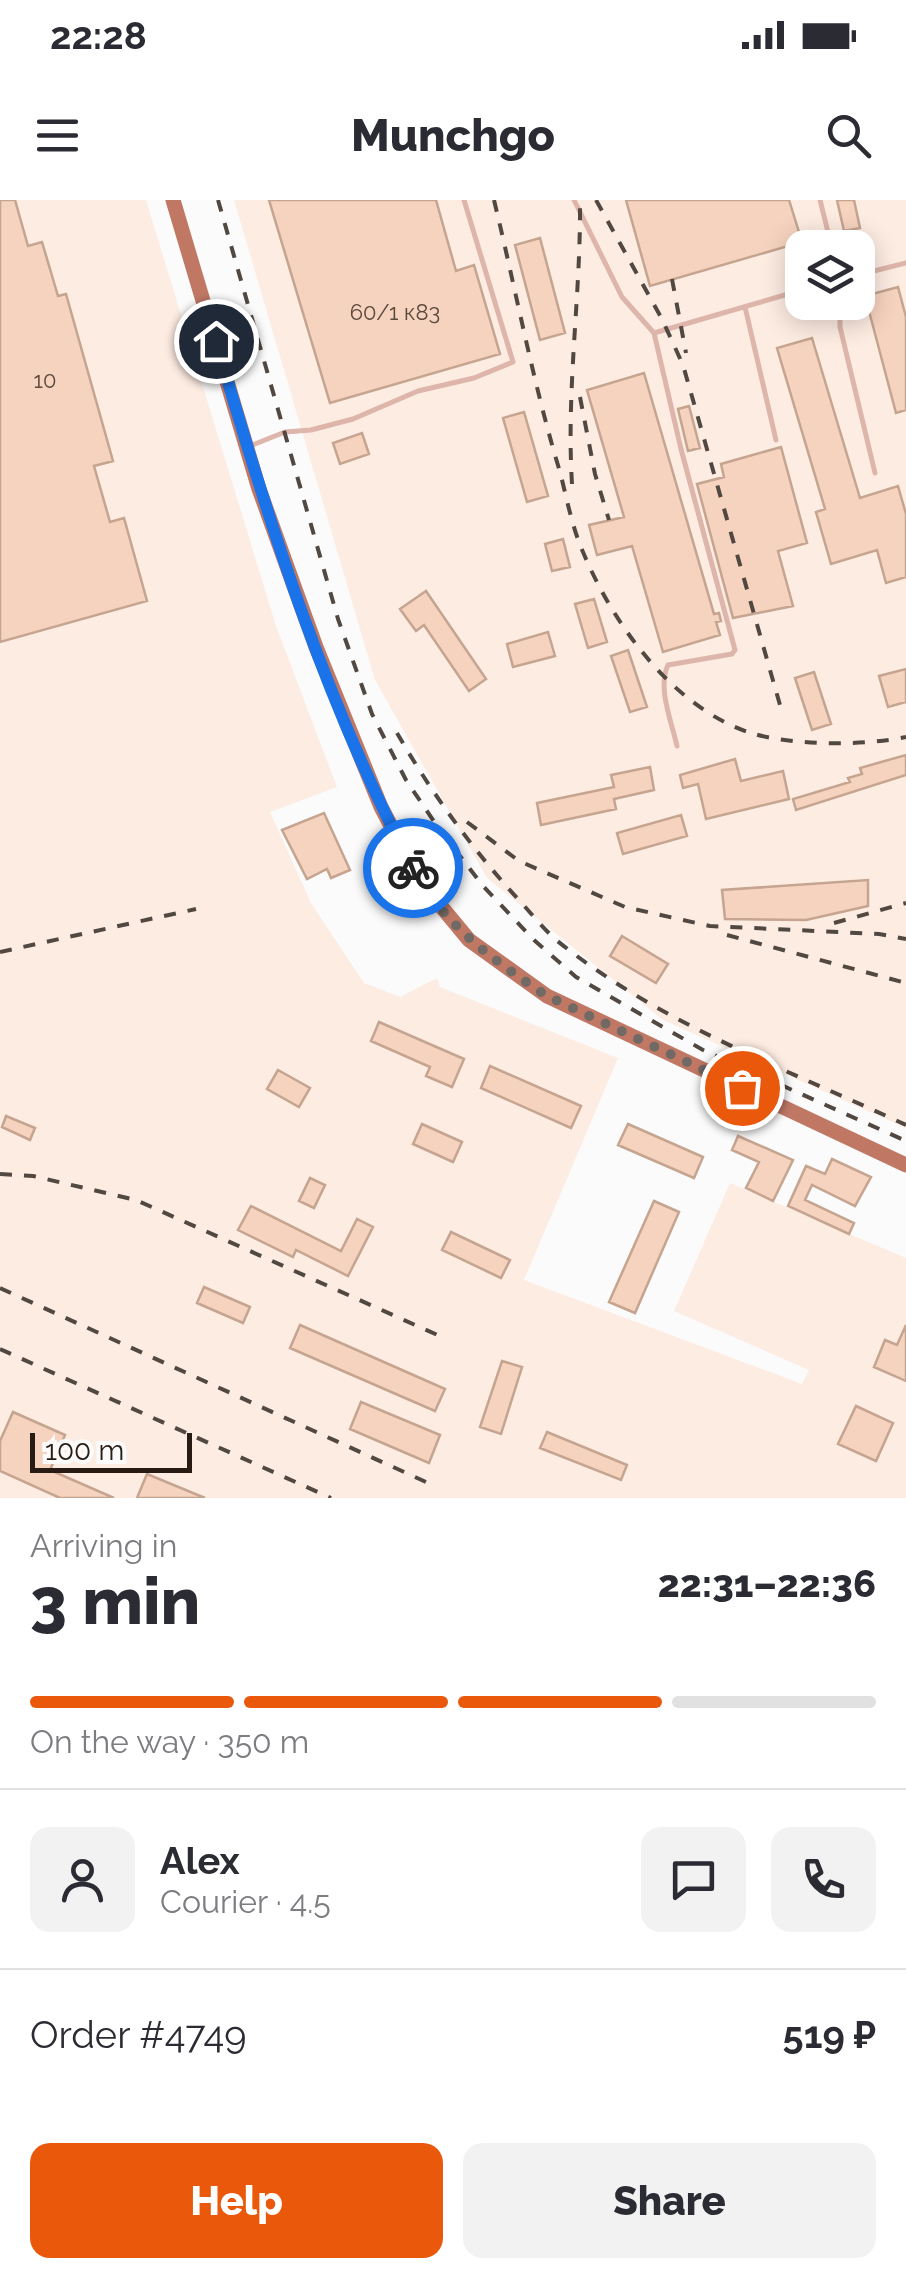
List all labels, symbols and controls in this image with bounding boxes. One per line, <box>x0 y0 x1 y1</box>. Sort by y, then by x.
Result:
text: 22:28 <box>50 13 147 58</box>
icon: menu <box>30 108 85 163</box>
icon: search <box>821 108 876 163</box>
text: Munchgo <box>351 109 555 162</box>
map controls <box>785 230 875 320</box>
button: layers <box>785 230 875 320</box>
pin <box>174 299 259 384</box>
house number: 60/1 к83 <box>350 299 440 325</box>
icon: home <box>189 314 244 369</box>
house number: 10 <box>34 367 56 393</box>
courier <box>363 818 463 918</box>
icon: bike <box>386 841 441 896</box>
pin <box>700 1046 785 1131</box>
icon: bag <box>715 1061 770 1116</box>
scale bar <box>30 1428 192 1472</box>
text: 100 m <box>45 1434 124 1467</box>
text: Arriving in <box>30 1527 177 1564</box>
text: 22:31–22:36 <box>658 1561 876 1606</box>
text: 3 min <box>30 1563 200 1639</box>
text: On the way · 350 m <box>30 1723 309 1760</box>
button: person <box>30 1827 135 1932</box>
button: chat <box>641 1827 746 1932</box>
button: phone <box>771 1827 876 1932</box>
text: Alex <box>160 1838 240 1883</box>
text: Courier · 4.5 <box>160 1883 331 1920</box>
text: Order #4749 <box>30 2012 247 2057</box>
text: 519 ₽ <box>783 2012 876 2057</box>
button: Help <box>30 2143 443 2258</box>
button: Share <box>463 2143 876 2258</box>

